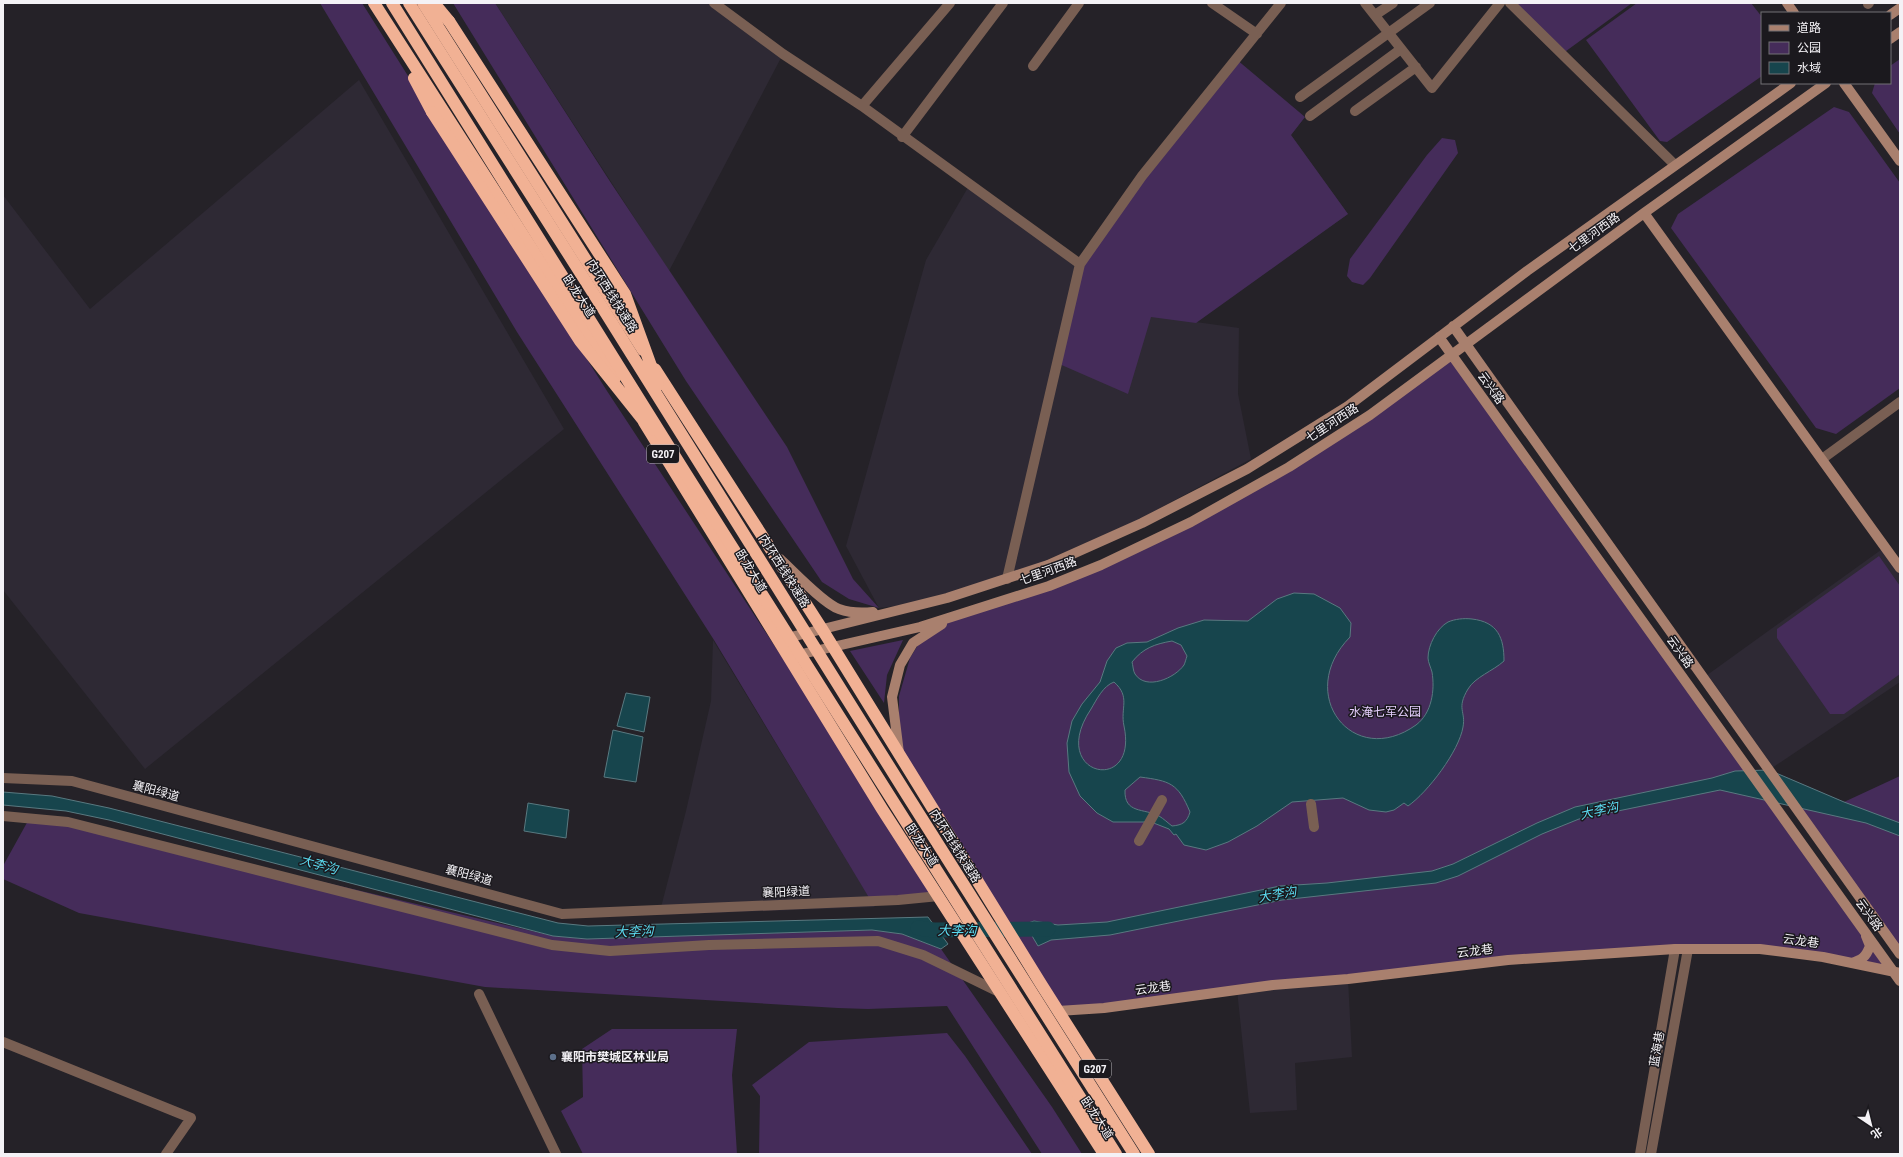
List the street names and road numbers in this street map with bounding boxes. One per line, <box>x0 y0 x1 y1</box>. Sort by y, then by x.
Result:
street label: 七里河西路 <box>1566 210 1622 256</box>
street label: 内环西线快速路 <box>584 257 640 335</box>
street label: 卧龙大道 <box>560 272 598 320</box>
street label: 云兴路 <box>1475 369 1507 407</box>
street label: 七里河西路 <box>1303 401 1361 445</box>
road number: G207 <box>647 445 679 463</box>
street label: 内环西线快速路 <box>756 532 812 610</box>
street label: 卧龙大道 <box>733 547 769 595</box>
street label: 七里河西路 <box>1017 554 1079 588</box>
street label: 云兴路 <box>1664 633 1696 671</box>
street label: 襄阳绿道 <box>131 778 181 804</box>
street label: 内环西线快速路 <box>927 807 983 885</box>
street label: 卧龙大道 <box>903 821 941 869</box>
street label: 襄阳绿道 <box>444 862 494 888</box>
street label: 襄阳绿道 <box>762 884 810 900</box>
street label: 云兴路 <box>1853 896 1885 934</box>
street label: 云龙巷 <box>1782 932 1820 950</box>
street label: 云龙巷 <box>1456 942 1494 960</box>
street label: 云龙巷 <box>1134 979 1172 997</box>
street label: 蓝海巷 <box>1647 1030 1667 1068</box>
road number: G207 <box>1079 1060 1111 1078</box>
street label: 卧龙大道 <box>1078 1094 1116 1142</box>

